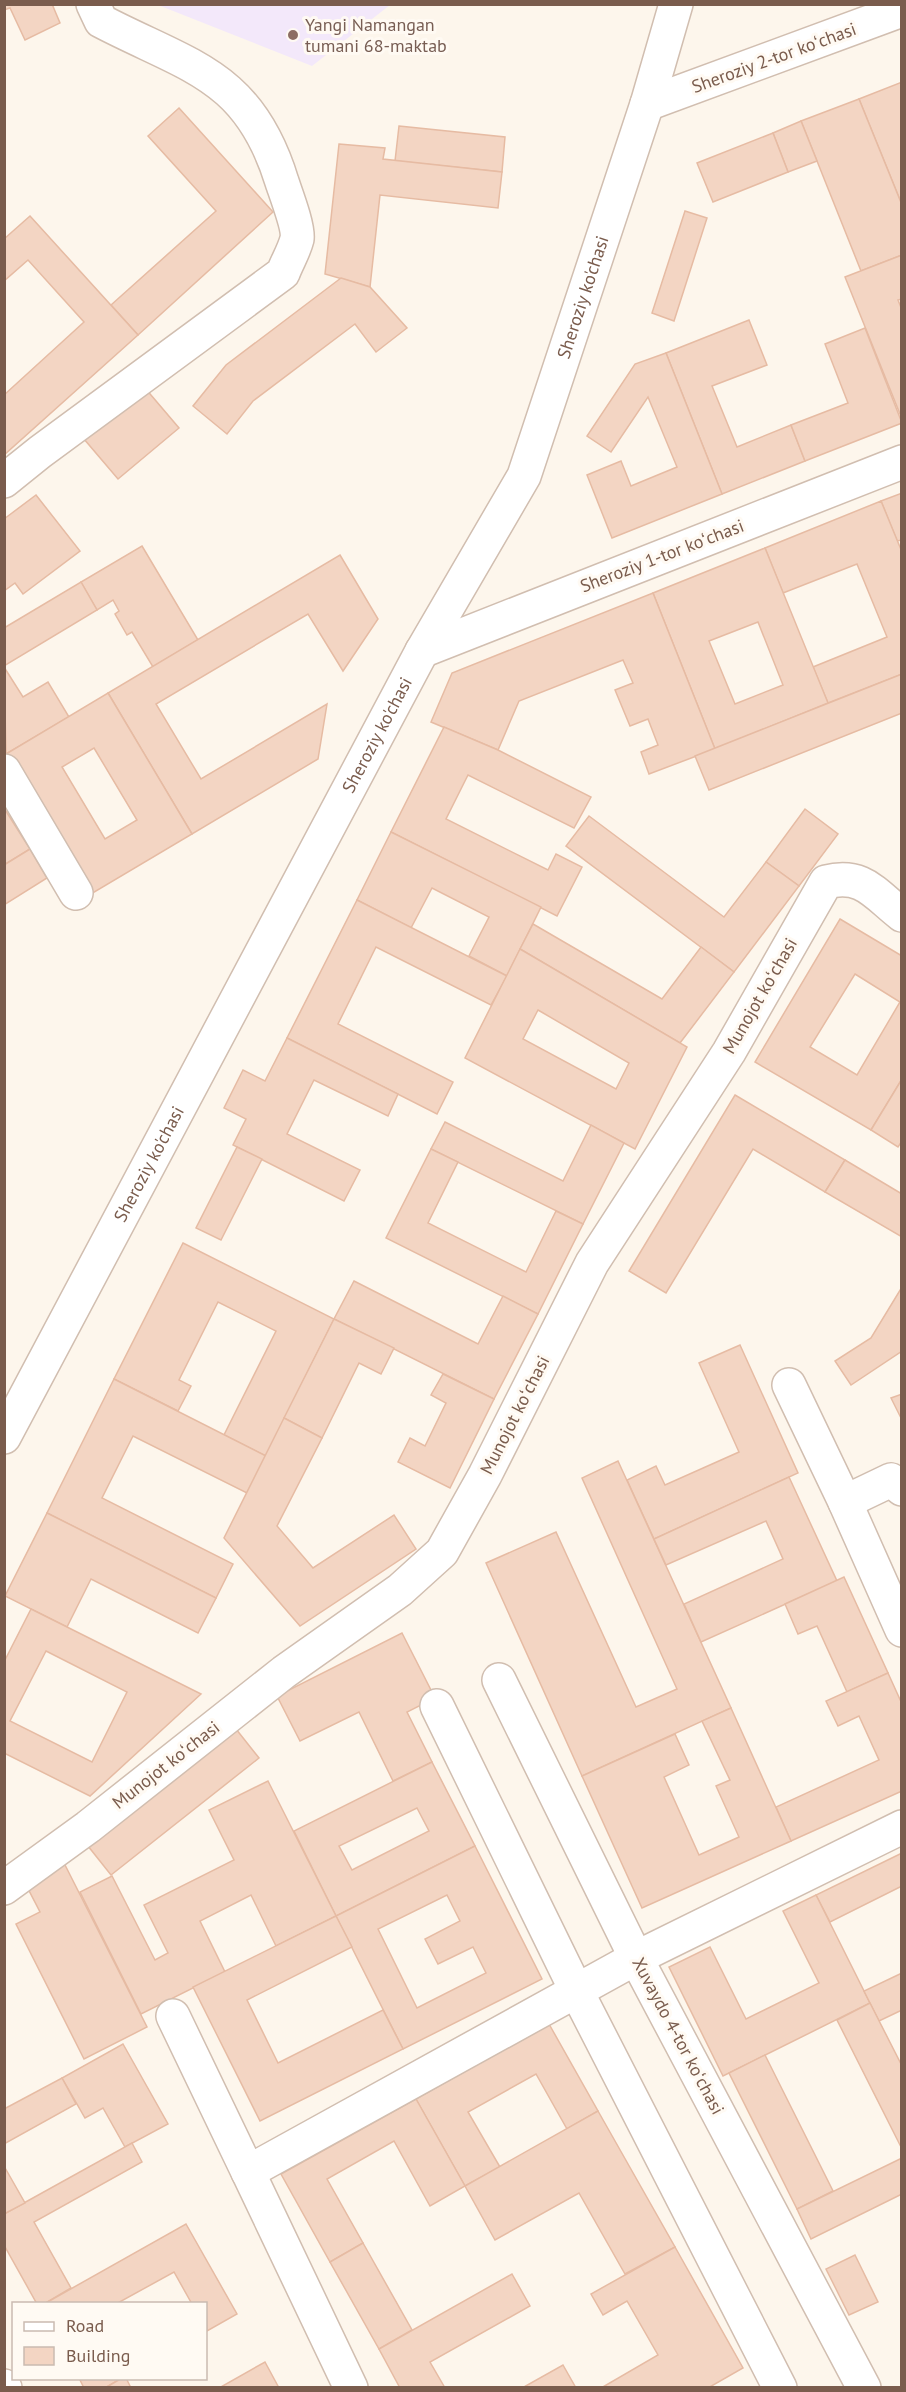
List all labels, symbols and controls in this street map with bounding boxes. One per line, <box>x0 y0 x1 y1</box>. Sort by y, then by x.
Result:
place label: Yangi Namangan tumani 68-maktab <box>305 13 447 57</box>
street label: Sheroziy 2-tor koʻchasi <box>688 17 859 98</box>
marker: Yangi Namangan tumani 68-maktab <box>286 28 300 42</box>
street label: Sheroziy ko'chasi <box>552 233 614 362</box>
street label: Sheroziy 1-tor koʻchasi <box>577 514 747 597</box>
street label: Sheroziy ko'chasi <box>337 673 417 797</box>
street label: Munojot koʻchasi <box>717 934 802 1058</box>
street label: Sheroziy ko'chasi <box>108 1102 189 1226</box>
street label: Munojot koʻchasi <box>475 1352 554 1478</box>
street label: Munojot koʻchasi <box>107 1715 224 1814</box>
street label: Xuvaydo 4-tor koʻchasi <box>627 1953 730 2118</box>
legend <box>12 2302 207 2380</box>
text: Road <box>66 2314 104 2337</box>
text: Building <box>66 2344 130 2367</box>

